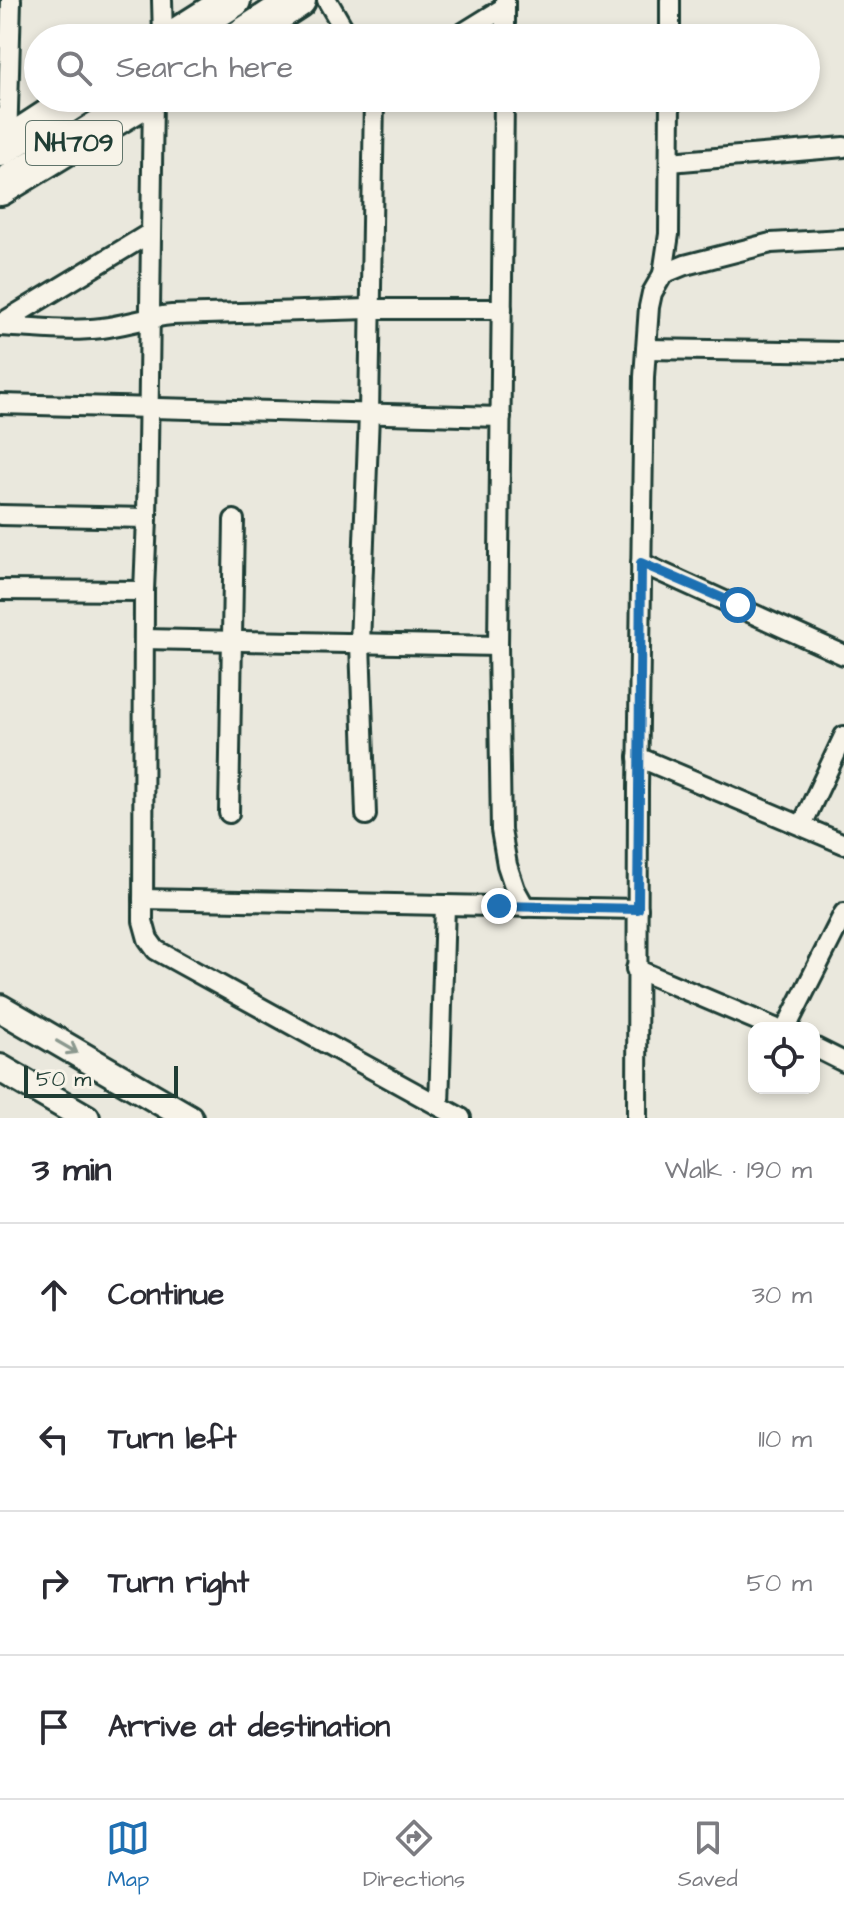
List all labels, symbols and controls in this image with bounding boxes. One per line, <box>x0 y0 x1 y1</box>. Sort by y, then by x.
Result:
search box <box>24 24 820 112</box>
icon: search <box>52 46 96 90</box>
text: Search here <box>116 47 293 89</box>
road number: NH709 <box>26 121 122 165</box>
route start <box>720 587 756 623</box>
route end <box>481 888 517 924</box>
map controls <box>748 1022 820 1094</box>
button: locate <box>748 1022 820 1094</box>
one-way arrow <box>55 1039 78 1055</box>
scale bar <box>24 1062 178 1098</box>
text: 50 m <box>36 1064 91 1095</box>
text: 3 min <box>32 1146 112 1194</box>
text: Walk · 190 m <box>665 1152 812 1188</box>
icon: ahead <box>32 1273 76 1317</box>
text: Continue <box>108 1274 224 1316</box>
text: 30 m <box>752 1277 812 1313</box>
icon: left <box>32 1417 76 1461</box>
text: Turn left <box>108 1418 236 1460</box>
text: 110 m <box>758 1421 812 1457</box>
icon: right <box>32 1561 76 1605</box>
text: Turn right <box>108 1562 249 1604</box>
text: 50 m <box>747 1565 812 1601</box>
icon: arrive <box>32 1705 76 1749</box>
text: Arrive at destination <box>108 1706 390 1748</box>
tab: Map <box>106 1816 150 1895</box>
tab: Directions <box>363 1816 465 1895</box>
tab: Saved <box>678 1816 738 1895</box>

